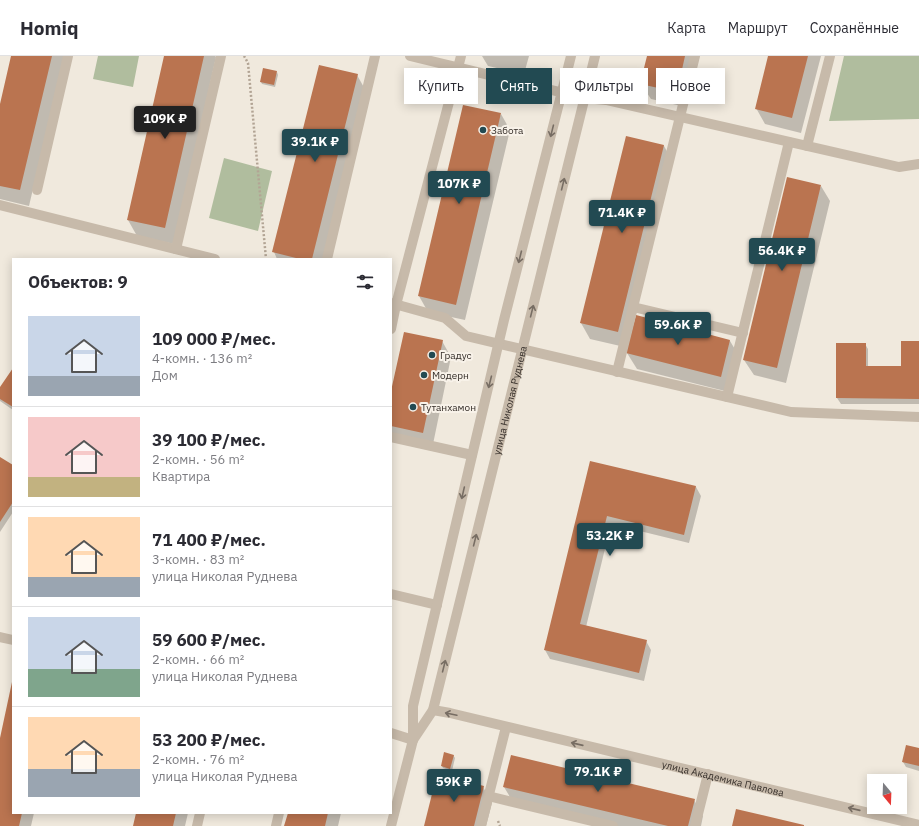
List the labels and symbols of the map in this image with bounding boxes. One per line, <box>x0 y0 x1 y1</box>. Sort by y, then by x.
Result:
pin: 109K ₽ <box>132 106 198 140</box>
place label: Забота <box>491 124 524 137</box>
one-way arrow <box>548 124 555 137</box>
marker: Забота <box>478 125 488 135</box>
pin: 39.1K ₽ <box>278 129 352 163</box>
pin: 107K ₽ <box>426 171 492 205</box>
one-way arrow <box>560 178 568 191</box>
pin: 71.4K ₽ <box>585 200 659 234</box>
pin: 56.4K ₽ <box>745 238 819 272</box>
one-way arrow <box>516 250 524 263</box>
one-way arrow <box>529 304 536 317</box>
pin: 59.6K ₽ <box>641 312 715 346</box>
street label: улица Николая Руднева <box>490 344 530 456</box>
place label: Градус <box>440 349 472 362</box>
marker: Градус <box>427 350 437 360</box>
place label: Модерн <box>432 369 469 382</box>
marker: Модерн <box>419 370 429 380</box>
one-way arrow <box>486 375 493 388</box>
place label: Тутанхамон <box>421 401 476 414</box>
marker: Тутанхамон <box>408 402 418 412</box>
one-way arrow <box>459 486 467 499</box>
pin: 53.2K ₽ <box>573 523 647 557</box>
one-way arrow <box>472 534 479 547</box>
one-way arrow <box>440 660 448 673</box>
one-way arrow <box>445 709 458 717</box>
one-way arrow <box>571 739 584 747</box>
street label: улица Академика Павлова <box>661 757 786 799</box>
pin: 79.1K ₽ <box>561 759 635 793</box>
pin: 59K ₽ <box>426 769 482 803</box>
north arrow <box>867 774 907 814</box>
one-way arrow <box>848 805 861 813</box>

